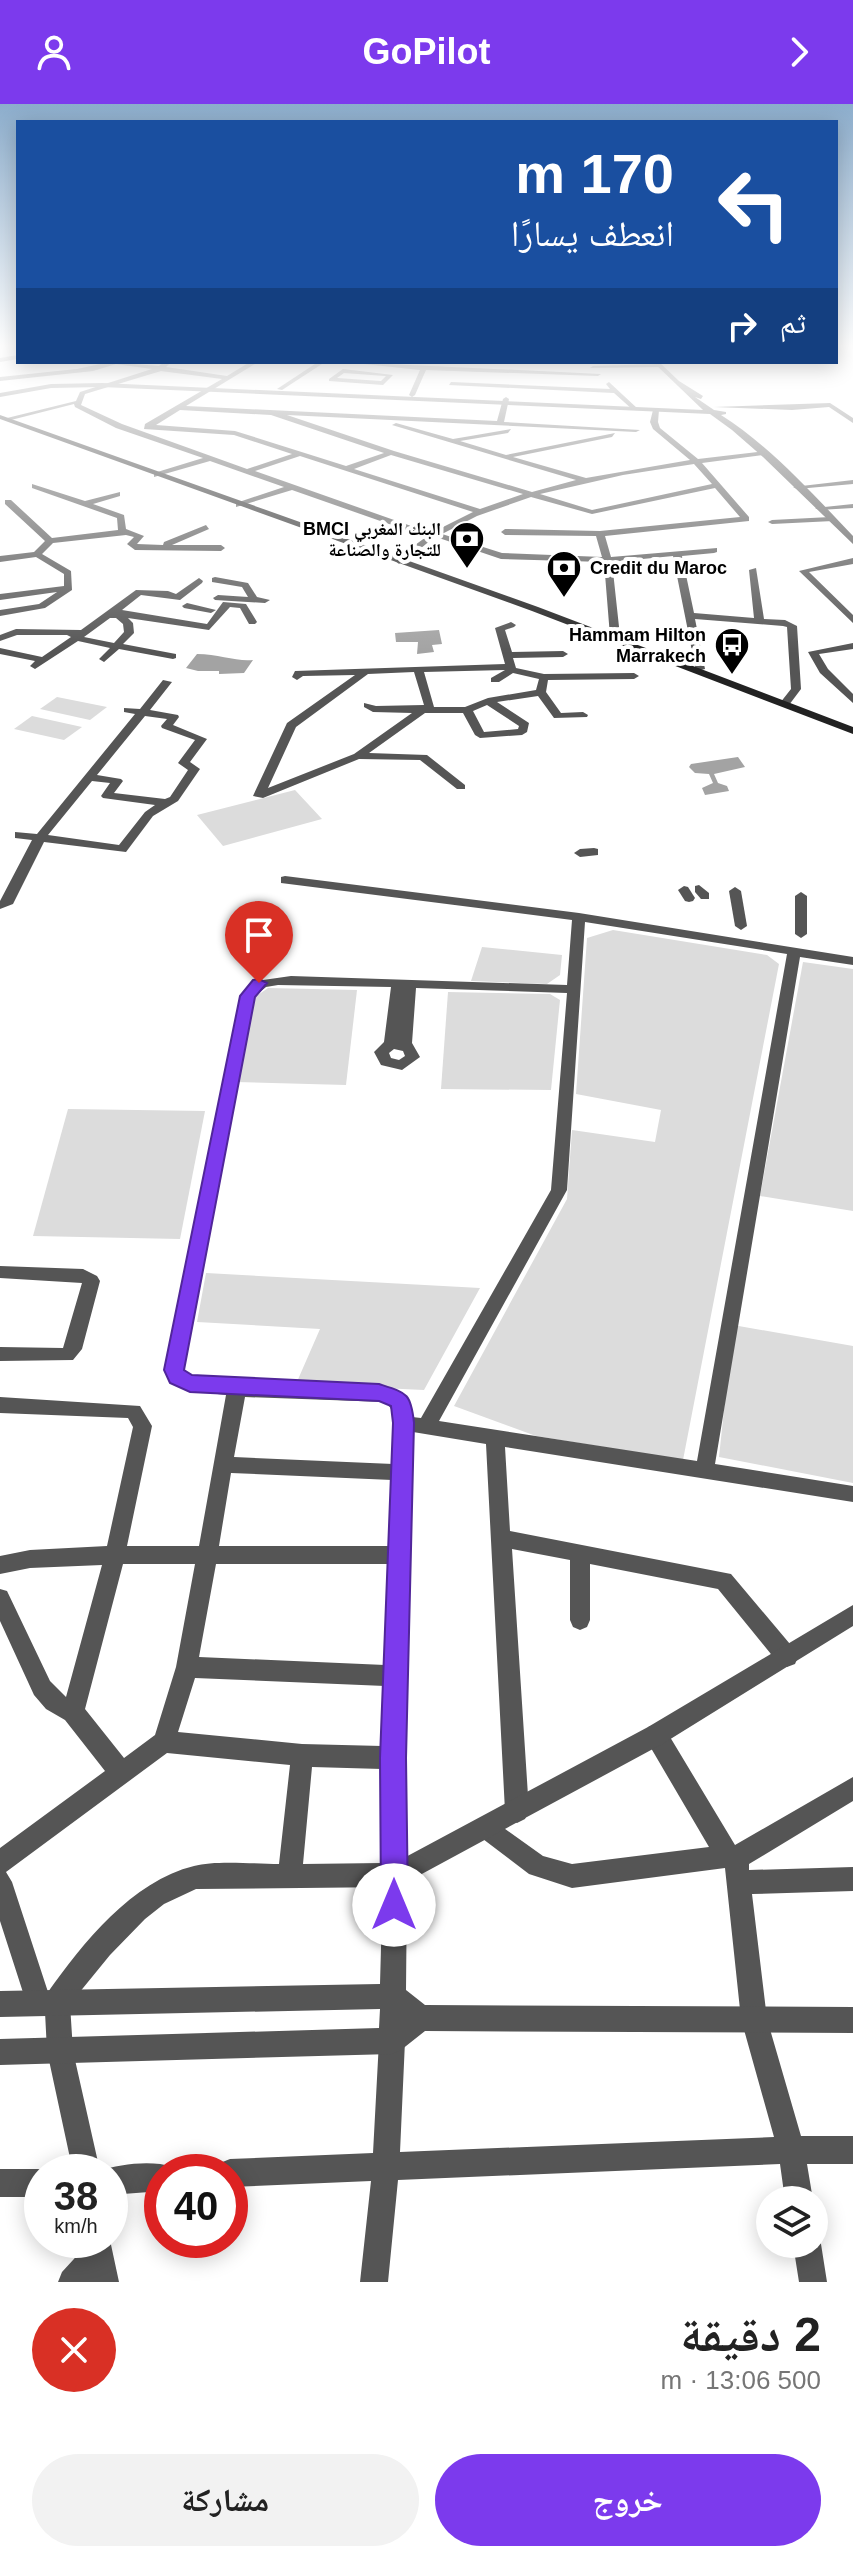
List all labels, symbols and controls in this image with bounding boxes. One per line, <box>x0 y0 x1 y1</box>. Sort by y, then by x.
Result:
icon: person <box>32 30 76 74</box>
icon: forward <box>777 30 821 74</box>
text: GoPilot <box>363 31 491 72</box>
text: 170 m <box>515 142 674 205</box>
icon: left <box>702 152 806 256</box>
text: انعطف يسارًا <box>511 213 674 254</box>
icon: right <box>720 304 764 348</box>
text: ثم <box>780 306 806 339</box>
place label: BMCI البنك المغربي للتجارة والصناعة <box>303 519 441 560</box>
bank icon: BMCI البنك المغربي للتجارة والصناعة <box>448 520 486 570</box>
bank icon: Credit du Maroc <box>545 549 583 599</box>
place label: Credit du Maroc <box>590 558 727 578</box>
place label: Hammam Hilton Marrakech <box>569 625 706 666</box>
bus stop icon: Hammam Hilton Marrakech <box>713 626 751 676</box>
pin <box>225 901 293 983</box>
icon: arrive <box>237 913 281 957</box>
position arrow <box>352 1863 436 1947</box>
speed limit sign: 40 <box>144 2154 248 2258</box>
text: 38 <box>54 2174 98 2218</box>
map controls <box>756 2186 828 2258</box>
button: layers <box>756 2186 828 2258</box>
text: km/h <box>54 2215 98 2237</box>
button: close <box>32 2308 116 2392</box>
text: 2 دقيقة <box>680 2308 821 2361</box>
text: 500 m · 13:06 <box>661 2365 821 2395</box>
button: مشاركة <box>32 2454 419 2546</box>
button: خروج <box>435 2454 821 2546</box>

